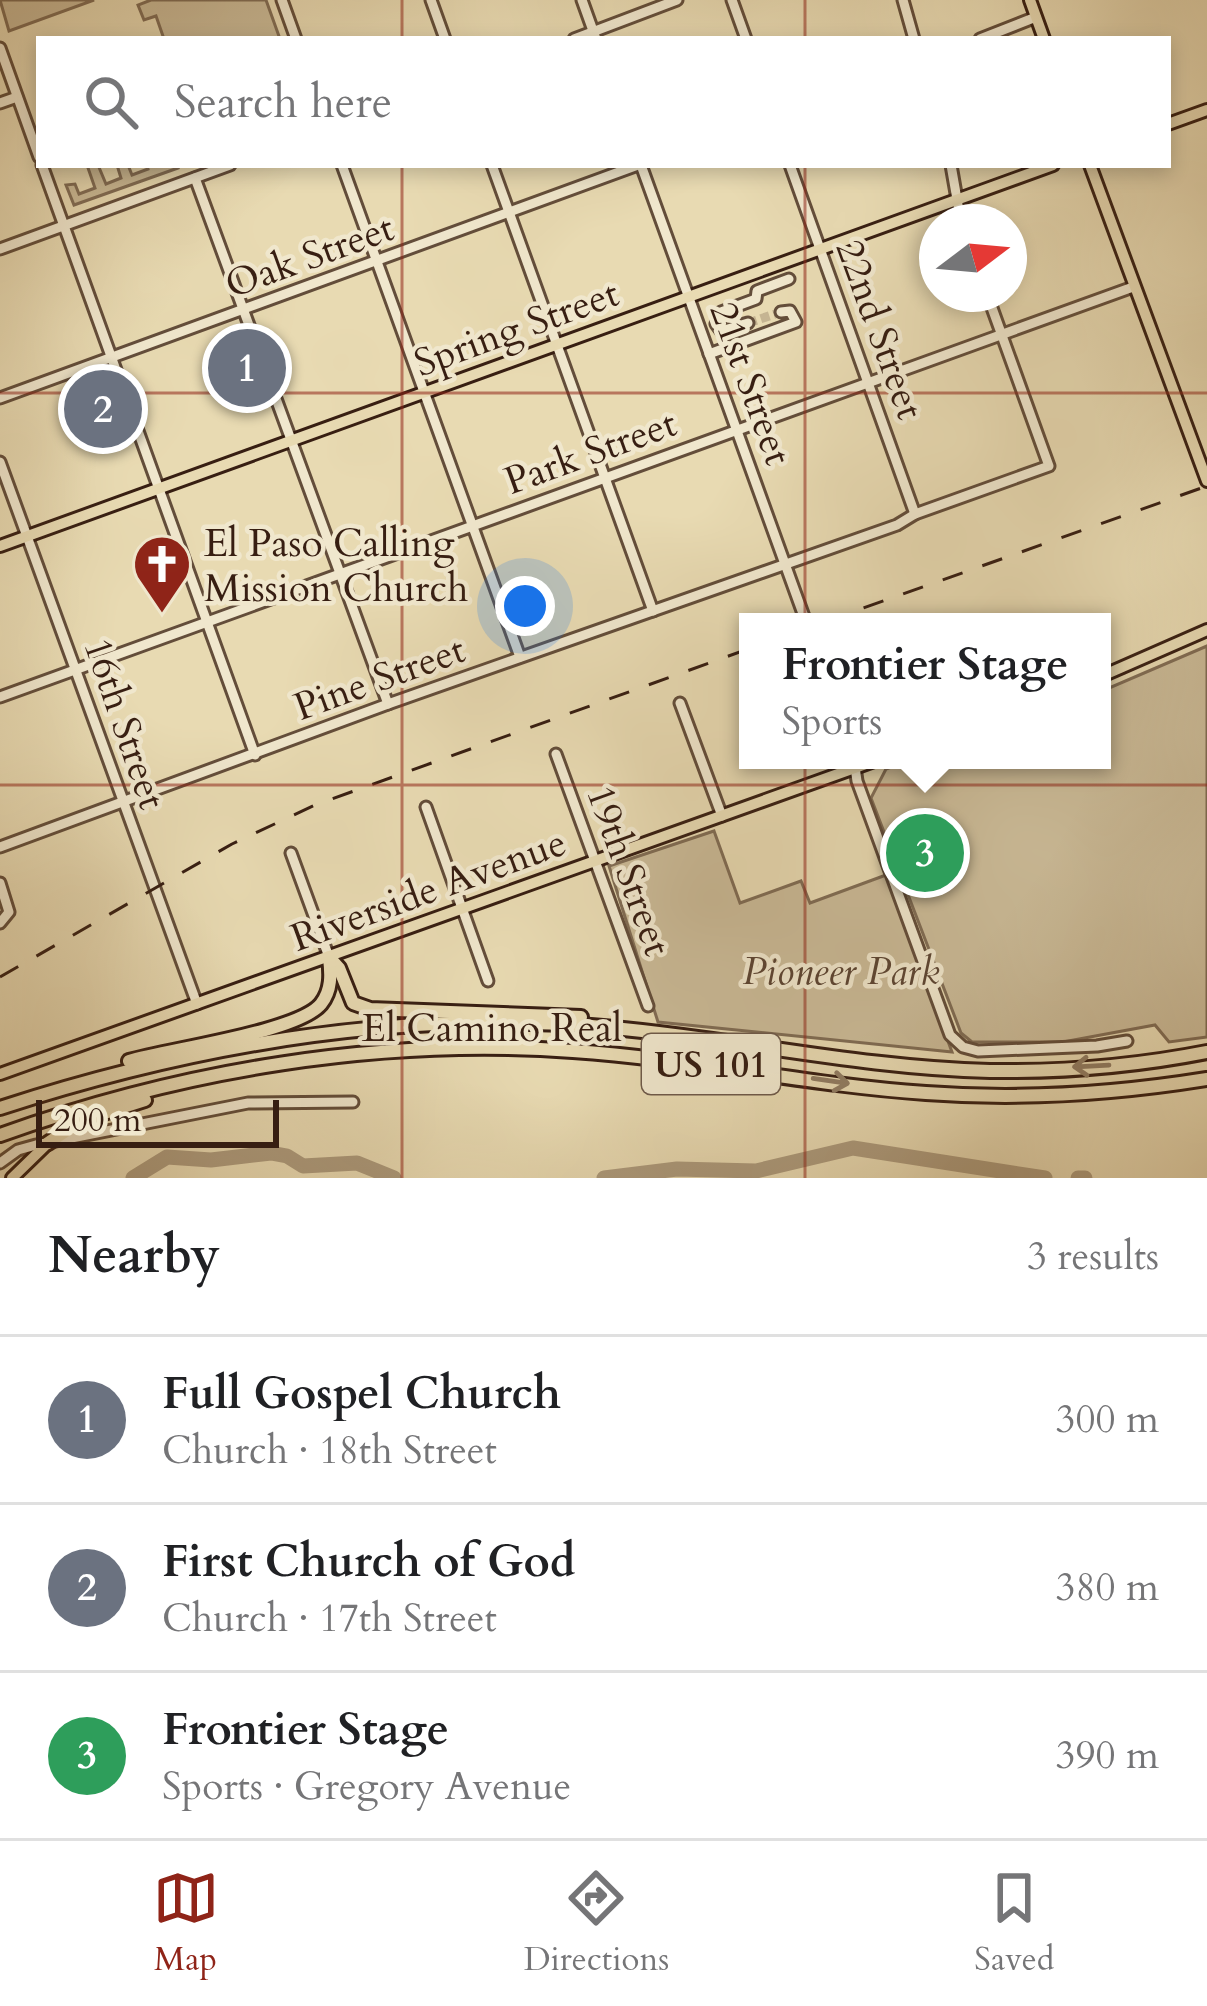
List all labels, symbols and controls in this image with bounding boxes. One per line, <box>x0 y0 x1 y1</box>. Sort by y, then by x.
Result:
search box <box>36 36 1171 168</box>
icon: search <box>78 69 144 135</box>
text: Search here <box>174 72 392 133</box>
street label: Oak Street <box>218 201 401 311</box>
north arrow <box>919 204 1027 312</box>
street label: 22nd Street <box>823 233 937 427</box>
street label: Spring Street <box>407 267 626 390</box>
street label: 21st Street <box>697 295 804 472</box>
pin: 1 <box>208 323 286 413</box>
pin: 2 <box>64 364 142 454</box>
street label: Park Street <box>497 397 684 508</box>
place label: El Paso Calling Mission Church <box>204 517 469 615</box>
church icon: El Paso Calling Mission Church <box>131 533 193 615</box>
your location <box>495 576 555 636</box>
popup <box>739 613 1111 769</box>
street label: Pine Street <box>287 623 472 734</box>
street label: 16th Street <box>71 631 179 816</box>
text: Frontier Stage <box>781 634 1069 695</box>
text: Sports <box>781 695 882 748</box>
street label: 19th Street <box>573 778 684 963</box>
pin: 3 <box>886 808 964 898</box>
street label: Riverside Avenue <box>284 816 573 965</box>
park label: Pioneer Park <box>742 945 940 998</box>
street label: El Camino Real <box>362 1002 622 1055</box>
road number: US 101 <box>642 1034 780 1094</box>
one-way arrow <box>1072 1055 1111 1078</box>
one-way arrow <box>811 1070 850 1093</box>
scale bar <box>36 1094 279 1147</box>
text: 200 m <box>54 1098 141 1143</box>
text: Nearby <box>48 1221 220 1291</box>
text: 3 results <box>1027 1230 1159 1283</box>
text: Full Gospel Church <box>162 1363 561 1424</box>
text: 1 <box>77 1393 97 1446</box>
text: 300 m <box>1056 1393 1159 1446</box>
text: Church · 18th Street <box>162 1424 497 1477</box>
text: First Church of God <box>162 1531 575 1592</box>
text: 2 <box>77 1561 97 1614</box>
text: 380 m <box>1056 1561 1159 1614</box>
text: Church · 17th Street <box>162 1592 497 1645</box>
text: Frontier Stage <box>162 1699 449 1760</box>
text: 3 <box>77 1729 97 1782</box>
text: 390 m <box>1056 1729 1159 1782</box>
text: Sports · Gregory Avenue <box>162 1760 571 1813</box>
tab: Map <box>153 1865 219 1982</box>
tab: Directions <box>524 1865 669 1982</box>
tab: Saved <box>974 1865 1054 1982</box>

